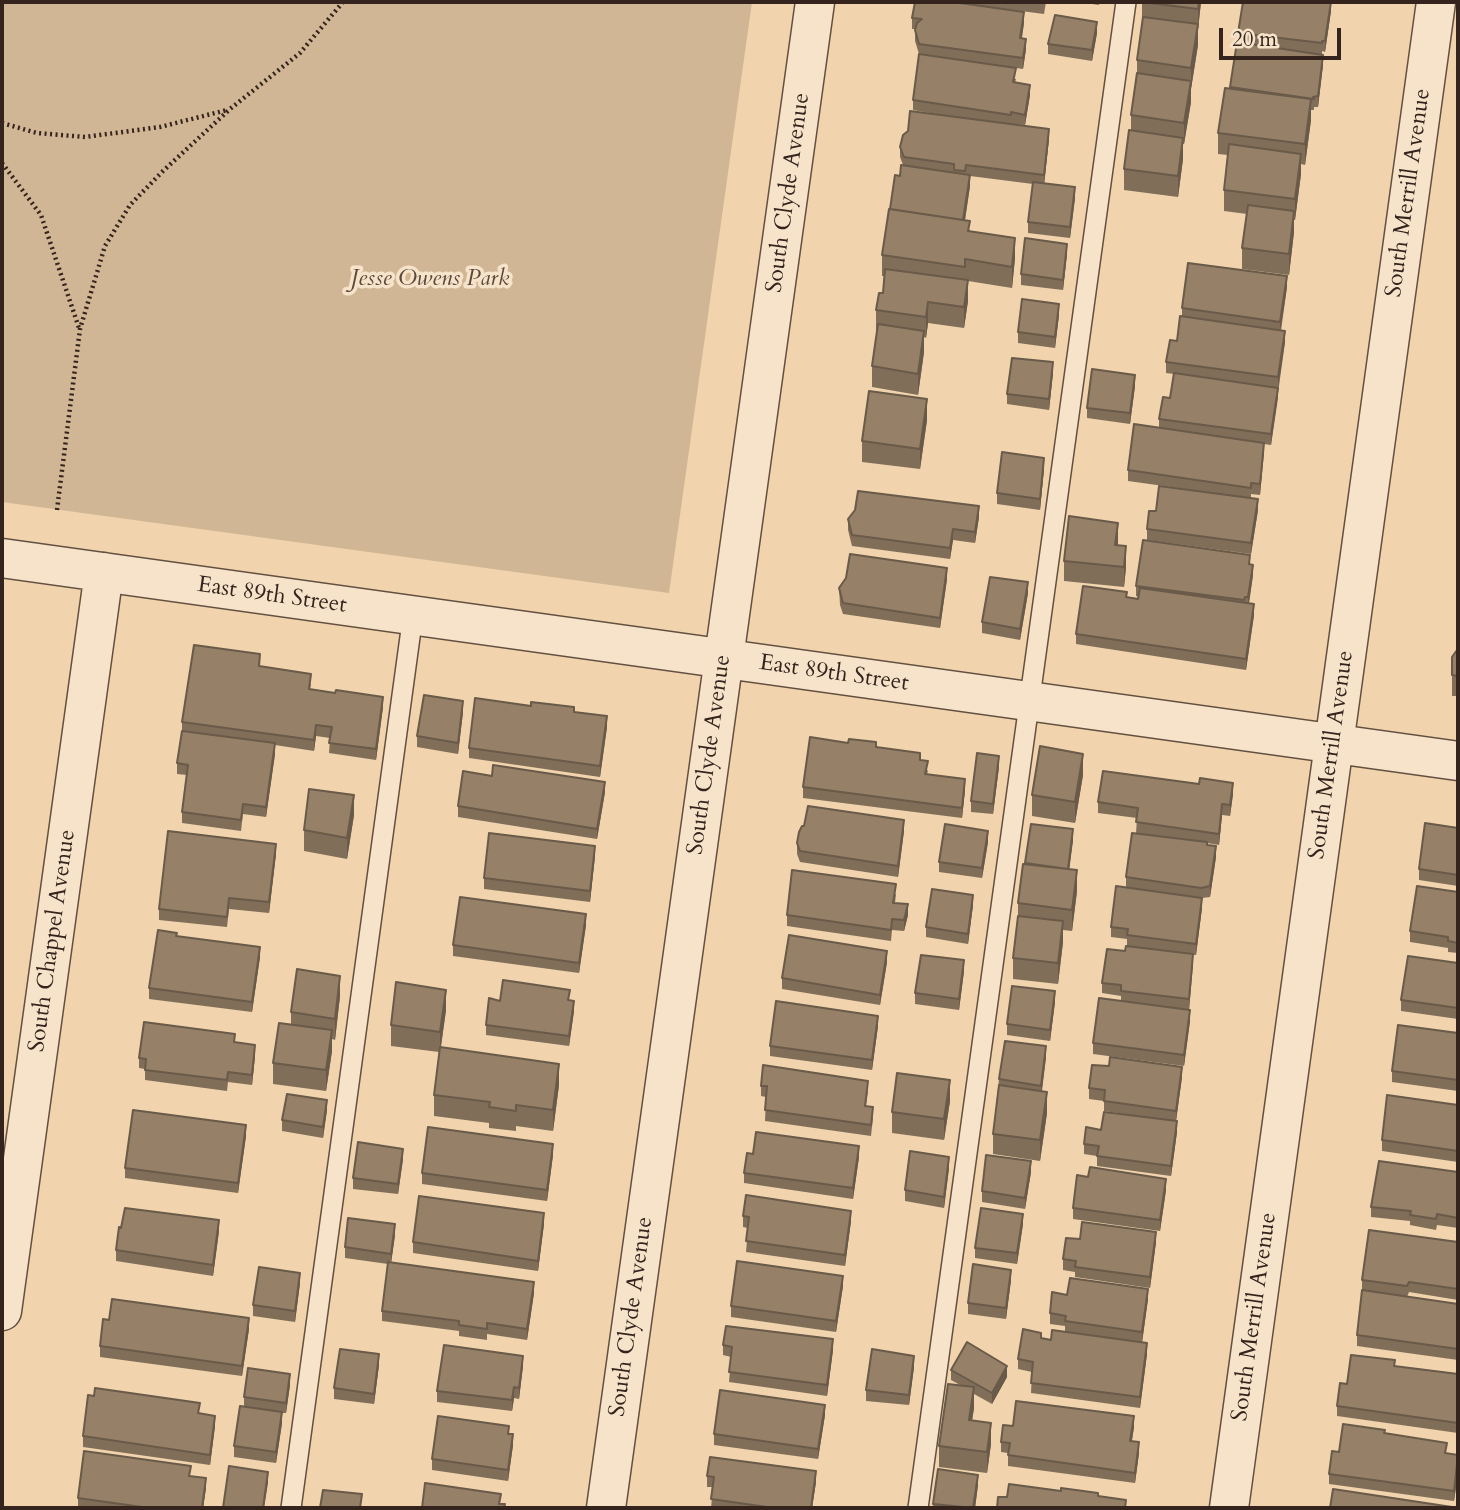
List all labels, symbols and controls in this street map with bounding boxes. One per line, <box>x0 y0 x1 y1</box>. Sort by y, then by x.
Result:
scale bar <box>1222 14 1344 58</box>
text: 20 m <box>1232 25 1277 54</box>
street label: South Merrill Avenue <box>1381 87 1437 299</box>
street label: South Clyde Avenue <box>761 91 817 295</box>
park label: Jesse Owens Park <box>351 266 509 294</box>
street label: East 89th Street <box>196 572 348 620</box>
street label: South Merrill Avenue <box>1304 649 1360 861</box>
street label: East 89th Street <box>758 650 910 698</box>
street label: South Clyde Avenue <box>682 653 738 857</box>
street label: South Chappel Avenue <box>24 828 82 1054</box>
street label: South Merrill Avenue <box>1227 1211 1283 1423</box>
street label: South Clyde Avenue <box>604 1215 660 1419</box>

